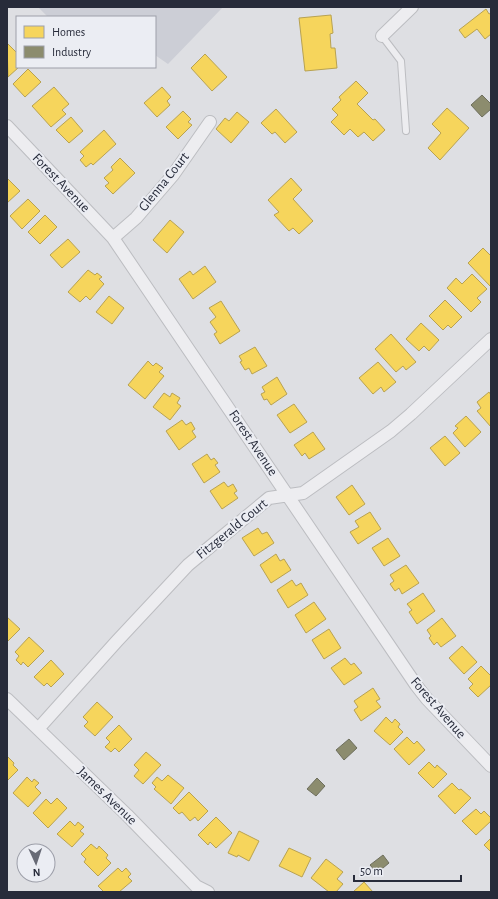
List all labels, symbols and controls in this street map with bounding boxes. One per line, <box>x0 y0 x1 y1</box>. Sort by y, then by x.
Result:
legend <box>16 16 156 68</box>
text: Homes <box>52 26 85 38</box>
text: Industry <box>52 46 91 59</box>
street label: Glenna Court <box>136 150 192 214</box>
street label: Forest Avenue <box>30 151 92 215</box>
street label: Forest Avenue <box>226 408 280 478</box>
street label: Fitzgerald Court <box>194 496 271 562</box>
street label: Forest Avenue <box>408 675 468 741</box>
street label: James Avenue <box>75 764 139 828</box>
north arrow <box>16 843 56 883</box>
scale bar <box>354 857 461 883</box>
text: 50 m <box>360 865 383 877</box>
text: N <box>32 867 41 878</box>

